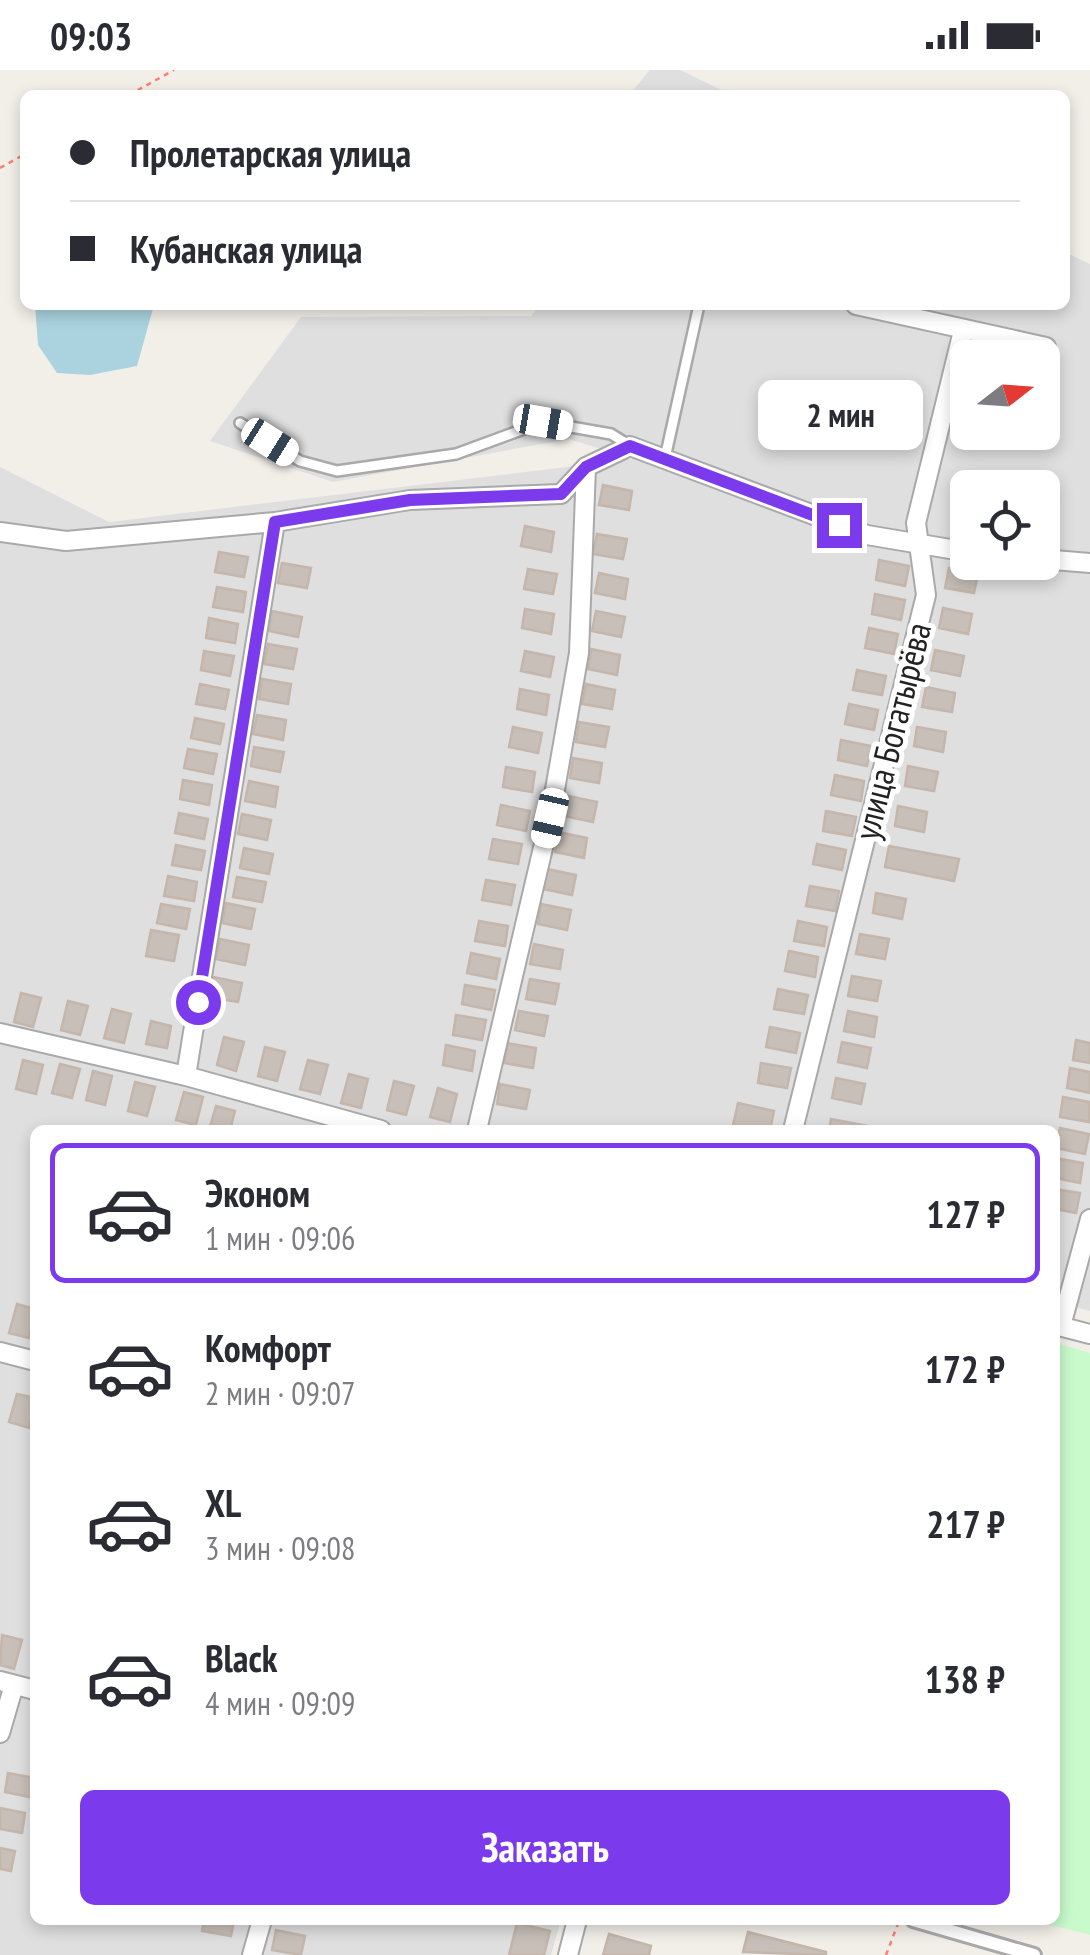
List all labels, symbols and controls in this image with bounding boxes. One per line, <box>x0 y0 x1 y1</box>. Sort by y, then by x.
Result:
text: 09:03 <box>50 11 132 60</box>
text: Пролетарская улица <box>130 128 411 177</box>
text: Кубанская улица <box>130 224 363 273</box>
north arrow <box>950 340 1060 450</box>
map controls <box>950 340 1060 580</box>
callout: 2 мин <box>756 380 922 450</box>
text: 2 мин <box>806 394 875 436</box>
car <box>511 402 575 442</box>
car <box>237 413 303 471</box>
button: locate <box>950 470 1060 580</box>
route end <box>817 503 862 548</box>
street label: улица Богатырёва <box>843 618 941 844</box>
car <box>529 785 571 851</box>
route start <box>176 980 221 1025</box>
icon: car <box>85 1168 175 1258</box>
text: Эконом <box>205 1168 310 1217</box>
text: 127 ₽ <box>926 1189 1005 1238</box>
text: 1 мин · 09:06 <box>205 1217 355 1259</box>
icon: car <box>85 1323 175 1413</box>
text: Комфорт <box>205 1323 331 1372</box>
text: 172 ₽ <box>925 1344 1005 1393</box>
text: 2 мин · 09:07 <box>205 1372 355 1414</box>
icon: car <box>85 1478 175 1568</box>
text: XL <box>205 1478 241 1527</box>
text: 217 ₽ <box>926 1499 1005 1548</box>
text: 3 мин · 09:08 <box>205 1527 355 1569</box>
icon: car <box>85 1633 175 1723</box>
text: Black <box>205 1633 278 1682</box>
text: 138 ₽ <box>925 1654 1005 1703</box>
text: 4 мин · 09:09 <box>205 1682 355 1724</box>
button: Заказать <box>80 1790 1010 1905</box>

